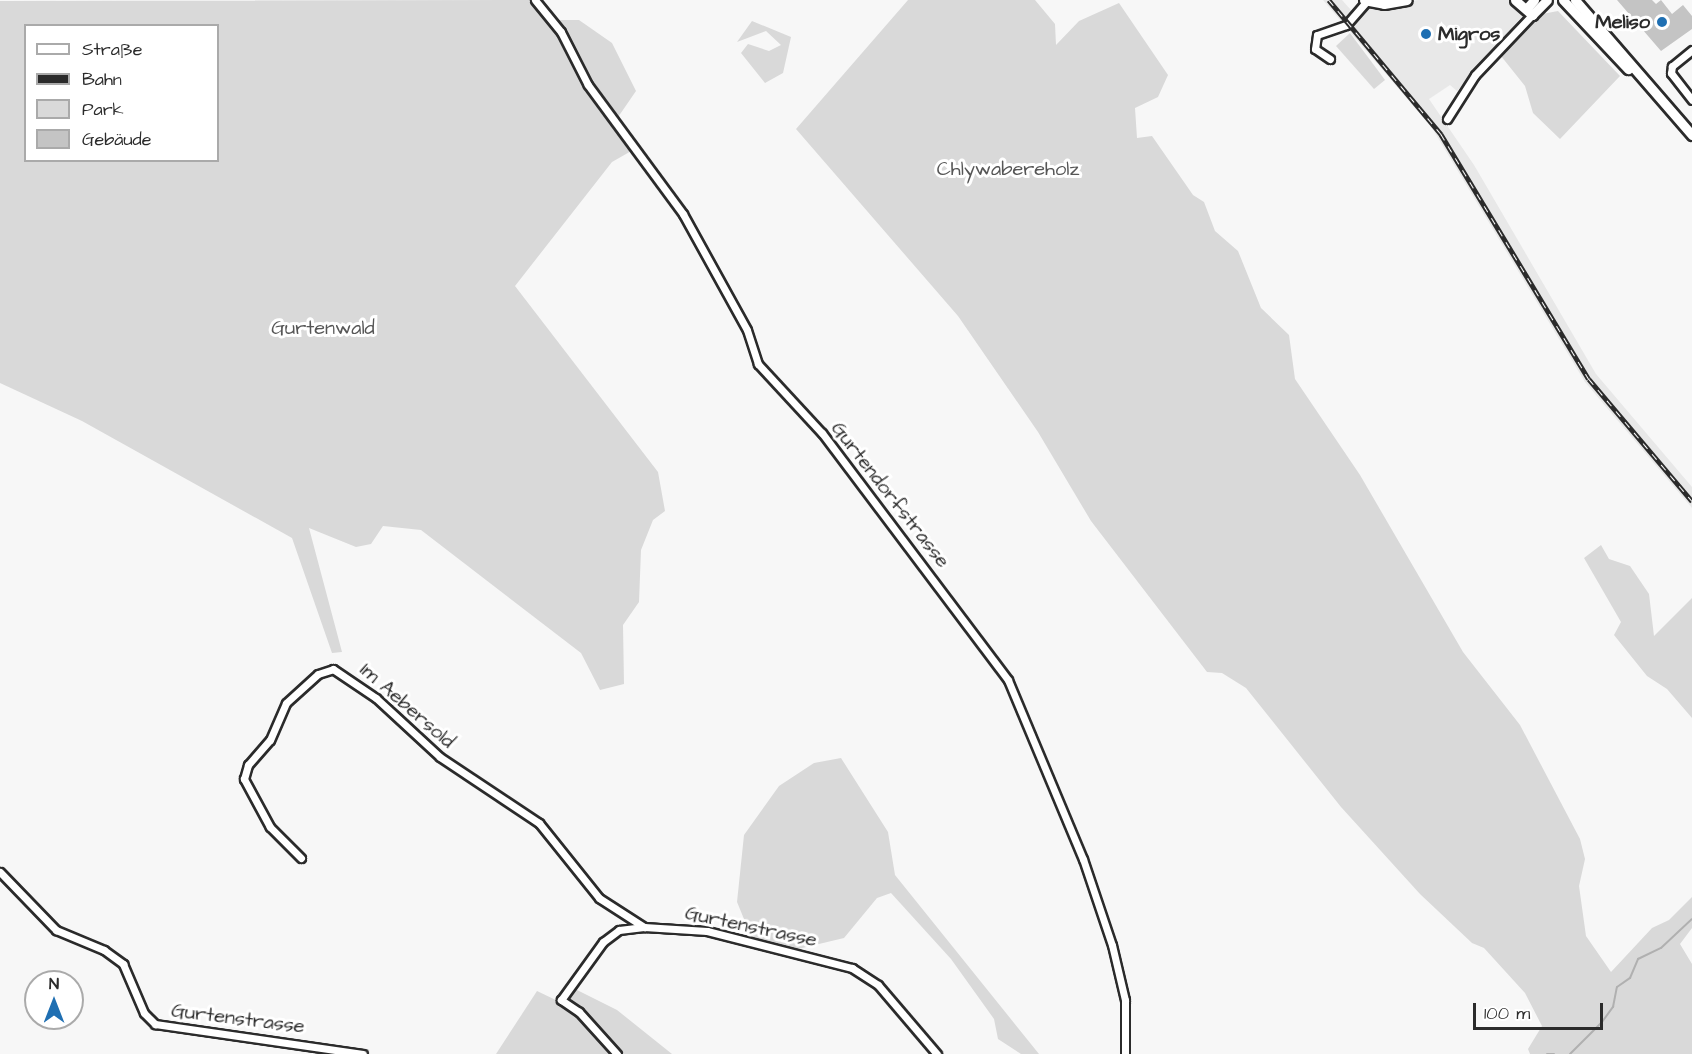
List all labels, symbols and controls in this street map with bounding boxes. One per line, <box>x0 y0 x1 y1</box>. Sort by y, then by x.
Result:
place label: Meliso <box>1595 10 1650 34</box>
marker: Meliso <box>1655 15 1669 29</box>
place label: Migros <box>1438 22 1500 46</box>
legend <box>24 24 219 162</box>
marker: Migros <box>1419 27 1433 41</box>
text: Straße <box>82 37 142 62</box>
text: Bahn <box>82 67 122 92</box>
text: Park <box>82 97 124 122</box>
text: Gebäude <box>82 127 152 152</box>
park label: Chlywabereholz <box>937 157 1079 181</box>
park label: Gurtenwald <box>271 316 375 340</box>
street label: Gurtendorfstrasse <box>826 417 954 573</box>
street label: Im Aebersold <box>355 658 459 754</box>
street label: Gurtenstrasse <box>683 901 819 953</box>
north arrow <box>24 970 84 1030</box>
text: N <box>49 973 59 995</box>
scale bar <box>1476 991 1606 1029</box>
street label: Gurtenstrasse <box>170 999 306 1039</box>
text: 100 m <box>1484 1001 1530 1026</box>

